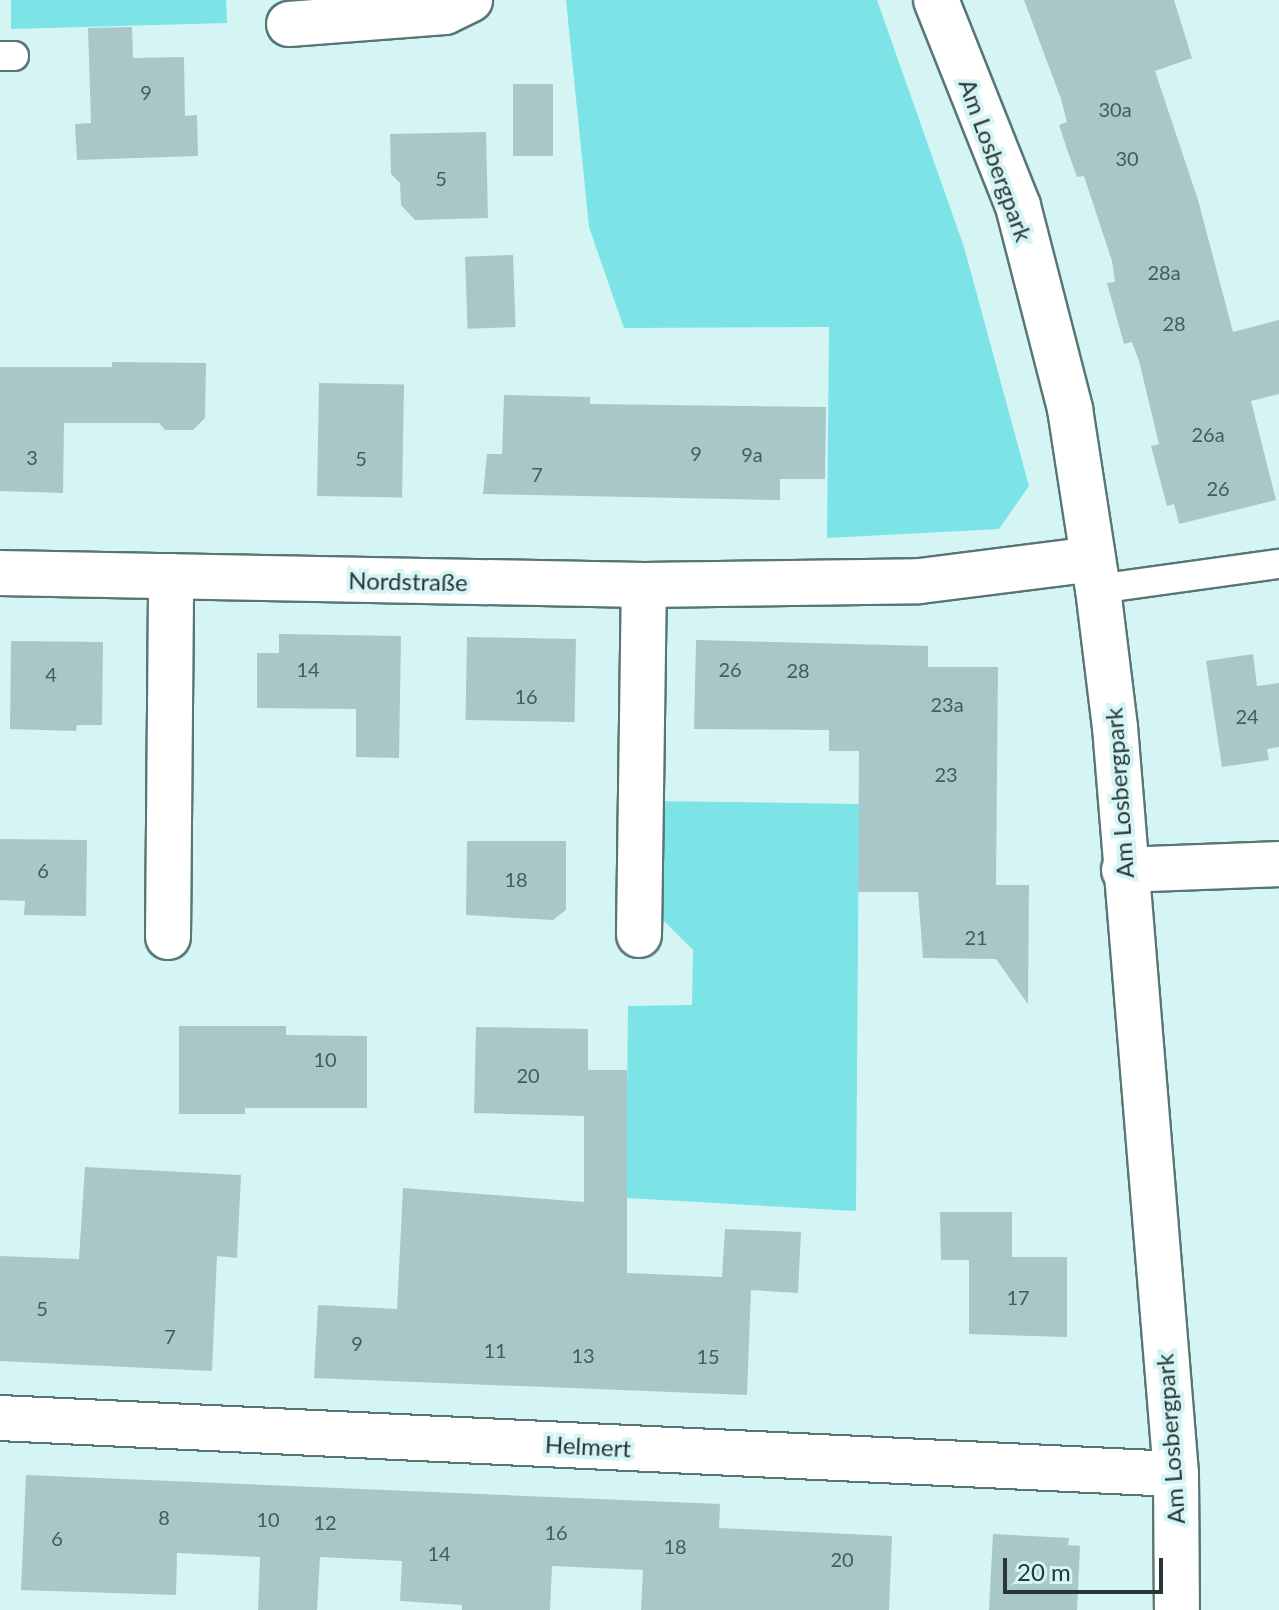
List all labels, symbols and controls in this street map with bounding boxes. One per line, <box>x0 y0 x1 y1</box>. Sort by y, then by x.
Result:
street label: Am Losbergpark <box>953 75 1039 245</box>
house number: 9 <box>140 80 152 104</box>
house number: 30a <box>1098 97 1132 121</box>
house number: 30 <box>1115 146 1139 170</box>
house number: 5 <box>435 166 447 190</box>
house number: 28a <box>1147 260 1181 284</box>
house number: 28 <box>1162 311 1186 335</box>
house number: 26a <box>1191 422 1225 446</box>
house number: 9 <box>690 441 702 465</box>
house number: 9a <box>741 442 763 466</box>
house number: 3 <box>26 445 38 469</box>
house number: 5 <box>355 446 367 470</box>
house number: 7 <box>531 462 543 486</box>
house number: 26 <box>1206 476 1230 500</box>
street label: Nordstraße <box>348 566 468 596</box>
house number: 14 <box>296 657 320 681</box>
house number: 26 <box>718 657 742 681</box>
house number: 28 <box>786 658 810 682</box>
house number: 4 <box>45 662 57 686</box>
house number: 16 <box>514 684 538 708</box>
house number: 23a <box>930 692 964 716</box>
house number: 24 <box>1235 704 1259 728</box>
street label: Am Losbergpark <box>1099 707 1139 879</box>
house number: 23 <box>934 762 958 786</box>
house number: 6 <box>37 858 49 882</box>
house number: 18 <box>504 867 528 891</box>
house number: 21 <box>964 925 988 949</box>
house number: 10 <box>313 1047 337 1071</box>
house number: 20 <box>516 1063 540 1087</box>
house number: 17 <box>1006 1285 1030 1309</box>
house number: 5 <box>36 1296 48 1320</box>
house number: 7 <box>164 1324 176 1348</box>
house number: 9 <box>351 1331 363 1355</box>
house number: 11 <box>483 1338 507 1362</box>
house number: 13 <box>571 1343 595 1367</box>
house number: 15 <box>696 1344 720 1368</box>
street label: Am Losbergpark <box>1150 1353 1190 1525</box>
street label: Helmert <box>544 1429 632 1463</box>
house number: 8 <box>158 1505 170 1529</box>
house number: 10 <box>256 1507 280 1531</box>
house number: 12 <box>313 1510 337 1534</box>
house number: 16 <box>544 1520 568 1544</box>
house number: 6 <box>51 1526 63 1550</box>
house number: 18 <box>663 1534 687 1558</box>
house number: 14 <box>427 1541 451 1565</box>
scale bar <box>1007 1542 1167 1592</box>
house number: 20 <box>830 1547 854 1571</box>
text: 20 m <box>1017 1557 1071 1586</box>

